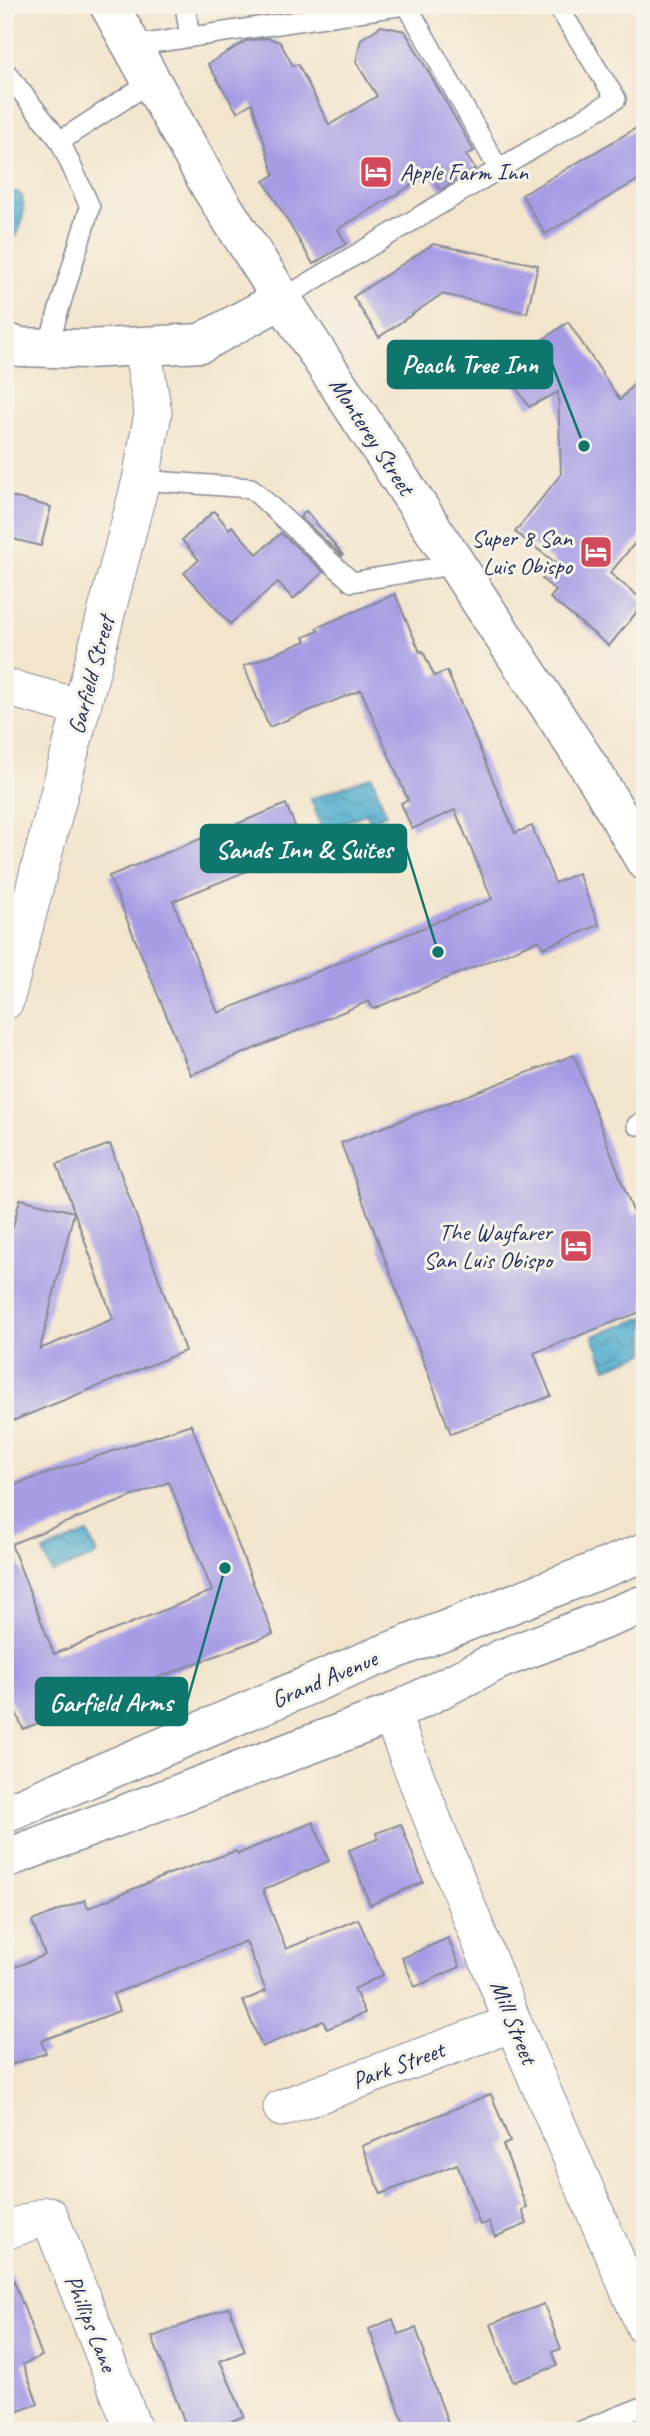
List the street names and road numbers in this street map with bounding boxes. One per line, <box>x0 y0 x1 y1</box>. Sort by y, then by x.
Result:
street label: Monterey Street <box>323 371 422 502</box>
street label: Garfield Street <box>61 610 122 737</box>
street label: Grand Avenue <box>267 1642 383 1715</box>
street label: Mill Street <box>484 1976 545 2070</box>
street label: Park Street <box>348 2034 450 2095</box>
street label: Phillips Lane <box>58 2270 125 2378</box>

